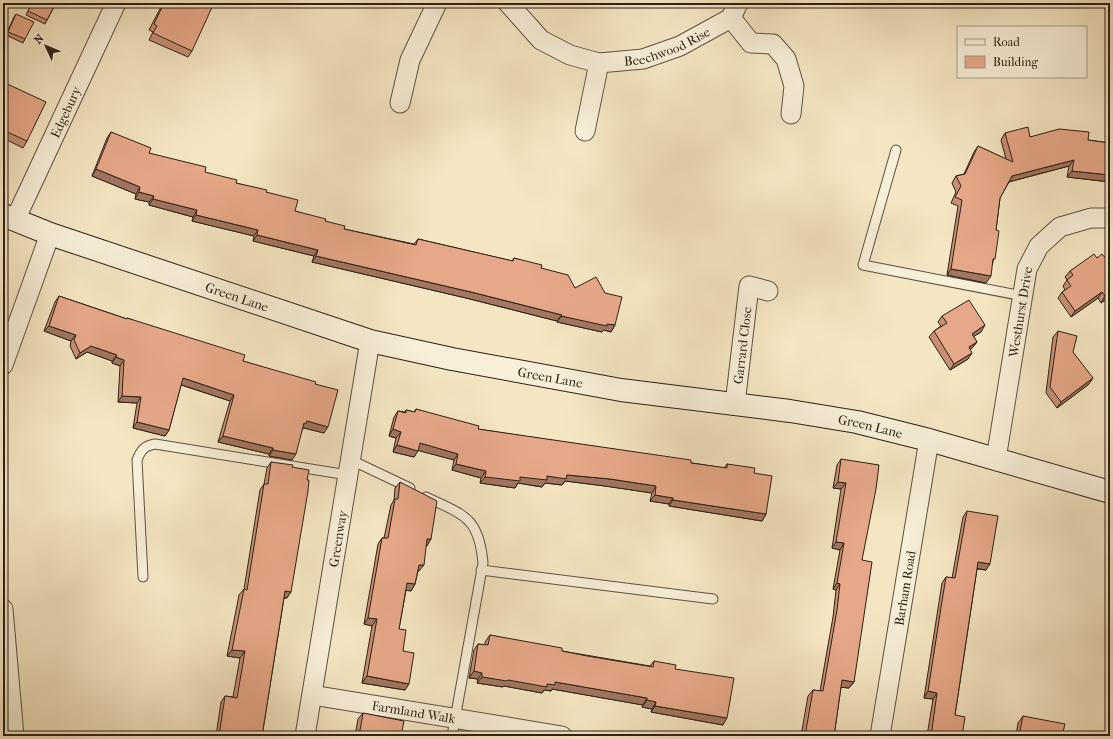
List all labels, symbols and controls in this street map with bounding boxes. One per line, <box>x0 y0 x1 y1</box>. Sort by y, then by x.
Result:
street label: Beechwood Rise <box>623 24 713 69</box>
north arrow <box>26 26 66 66</box>
legend <box>957 26 1087 78</box>
text: N <box>32 31 47 47</box>
text: Road <box>993 35 1020 49</box>
text: Building <box>993 55 1038 69</box>
street label: Edgebury <box>47 83 85 140</box>
street label: Westhurst Drive <box>1006 265 1035 360</box>
street label: Green Lane <box>203 280 271 315</box>
street label: Garrard Close <box>730 305 755 385</box>
street label: Green Lane <box>517 364 584 391</box>
street label: Green Lane <box>837 412 905 441</box>
street label: Greenway <box>326 508 350 568</box>
street label: Barham Road <box>891 549 919 627</box>
street label: Farmland Walk <box>371 698 457 726</box>

